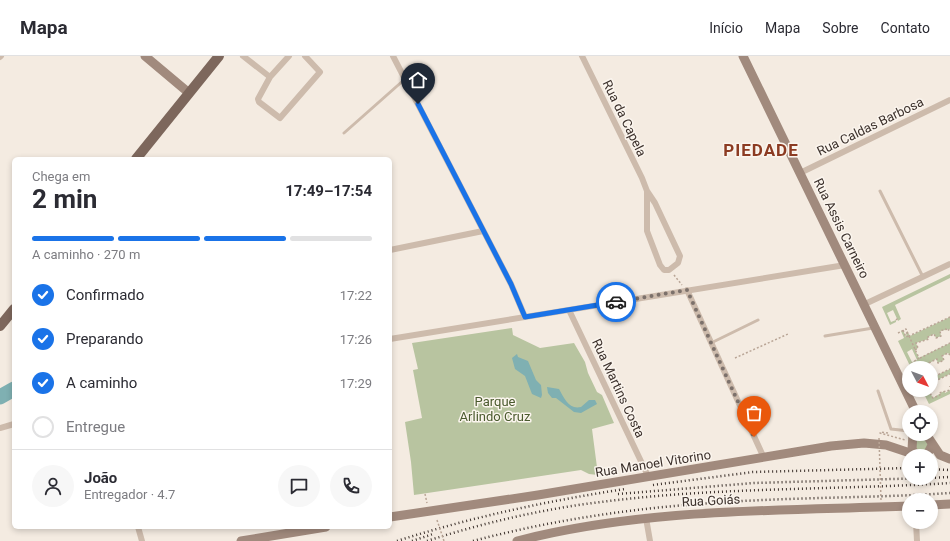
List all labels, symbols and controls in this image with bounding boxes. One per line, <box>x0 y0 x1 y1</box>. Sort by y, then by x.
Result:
text: Mapa <box>20 16 68 39</box>
text: Início <box>709 20 743 36</box>
text: Mapa <box>765 20 800 36</box>
text: Sobre <box>822 20 859 36</box>
text: Contato <box>881 20 930 36</box>
pin <box>401 63 435 104</box>
icon: home <box>407 69 429 91</box>
street label: Rua da Capela <box>600 78 649 159</box>
street label: Rua Caldas Barbosa <box>815 94 926 159</box>
district label: PIEDADE <box>723 140 799 160</box>
text: Chega em <box>32 169 90 184</box>
street label: Rua Assis Carneiro <box>811 176 872 281</box>
text: 17:49–17:54 <box>285 182 372 200</box>
text: 2 min <box>32 184 97 214</box>
text: A caminho · 270 m <box>32 247 140 262</box>
courier <box>596 282 636 322</box>
icon: check <box>32 284 54 306</box>
text: Confirmado <box>66 286 144 304</box>
text: 17:22 <box>340 288 372 303</box>
icon: car <box>605 291 627 313</box>
icon: check <box>32 328 54 350</box>
text: Preparando <box>66 330 143 348</box>
text: 17:26 <box>340 332 372 347</box>
street label: Rua Martins Costa <box>589 337 648 440</box>
north arrow <box>902 361 938 397</box>
map controls <box>902 361 938 529</box>
icon: check <box>32 372 54 394</box>
text: A caminho <box>66 374 137 392</box>
text: 17:29 <box>340 376 372 391</box>
park label: Parque Arlindo Cruz <box>460 394 531 424</box>
pin <box>737 396 771 437</box>
icon: bag <box>743 402 765 424</box>
button: locate <box>902 405 938 441</box>
text: Entregue <box>66 418 125 436</box>
street label: Rua Manoel Vitorino <box>594 447 712 480</box>
button: + <box>902 449 938 485</box>
button: person <box>32 465 74 507</box>
button: chat <box>278 465 320 507</box>
button: phone <box>330 465 372 507</box>
text: João <box>84 469 117 487</box>
text: Entregador · 4.7 <box>84 487 175 502</box>
street label: Rua Goiás <box>681 491 741 510</box>
button: − <box>902 493 938 529</box>

